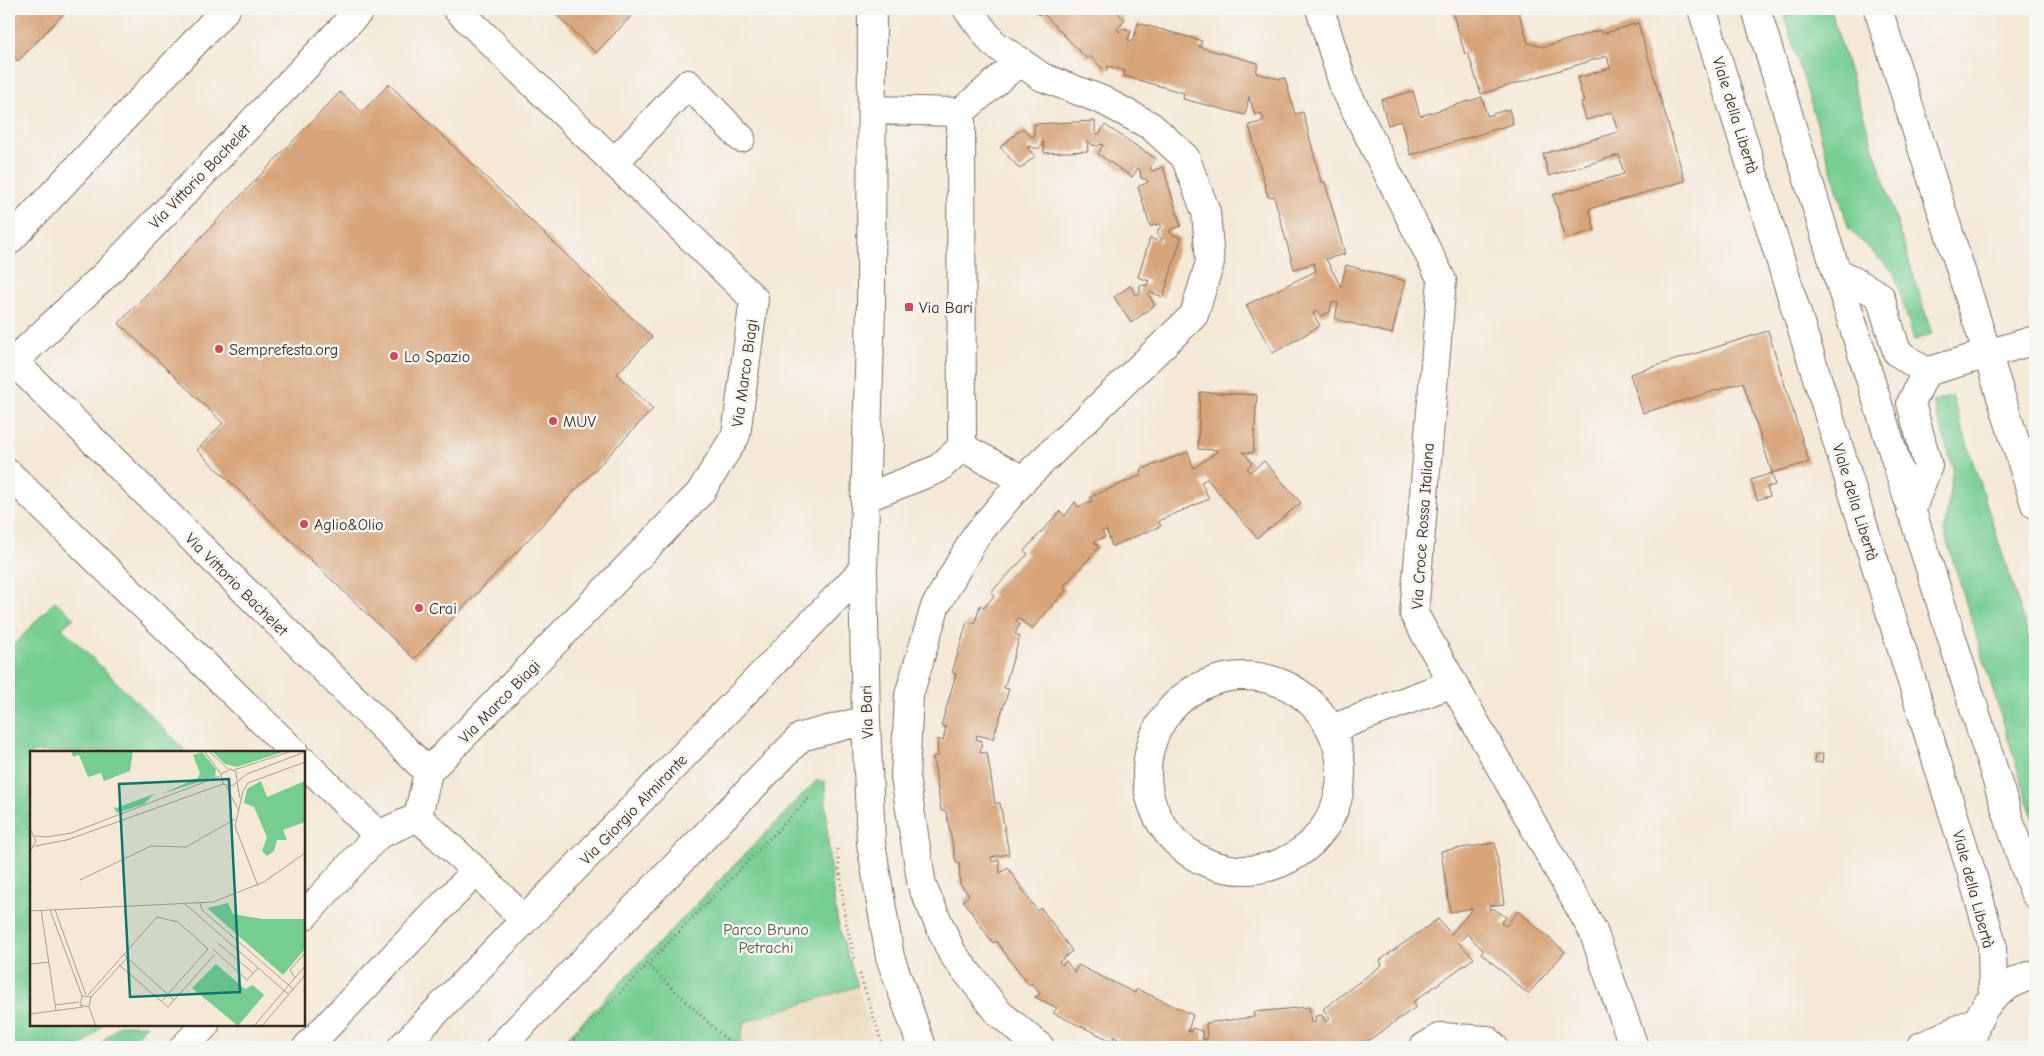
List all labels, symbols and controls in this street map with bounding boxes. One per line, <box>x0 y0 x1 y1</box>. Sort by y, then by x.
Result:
street label: Viale della Libertà <box>1709 55 1761 176</box>
street label: Via Vittorio Bachelet <box>145 121 254 232</box>
place label: Via Bari <box>919 299 973 317</box>
marker: Via Bari <box>903 301 915 313</box>
street label: Via Marco Biagi <box>729 318 761 428</box>
place label: Semprefesta.org <box>229 341 338 359</box>
marker: Semprefesta.org <box>213 343 225 355</box>
place label: Lo Spazio <box>404 348 470 366</box>
marker: Lo Spazio <box>388 350 400 362</box>
place label: MUV <box>563 413 596 431</box>
marker: MUV <box>547 415 559 427</box>
street label: Via Croce Rossa Italiana <box>1408 442 1438 610</box>
street label: Viale della Libertà <box>1829 442 1881 563</box>
place label: Aglio&Olio <box>314 516 384 534</box>
marker: Aglio&Olio <box>298 518 310 530</box>
street label: Via Vittorio Bachelet <box>181 530 292 640</box>
place label: Crai <box>429 600 457 618</box>
marker: Crai <box>413 602 425 614</box>
street label: Via Marco Biagi <box>455 656 544 747</box>
street label: Via Bari <box>857 685 877 739</box>
inset map <box>30 751 305 1026</box>
street label: Via Giorgio Almirante <box>576 751 691 868</box>
street label: Viale della Libertà <box>1949 828 1997 950</box>
park label: Parco Bruno Petrachi <box>723 921 809 957</box>

